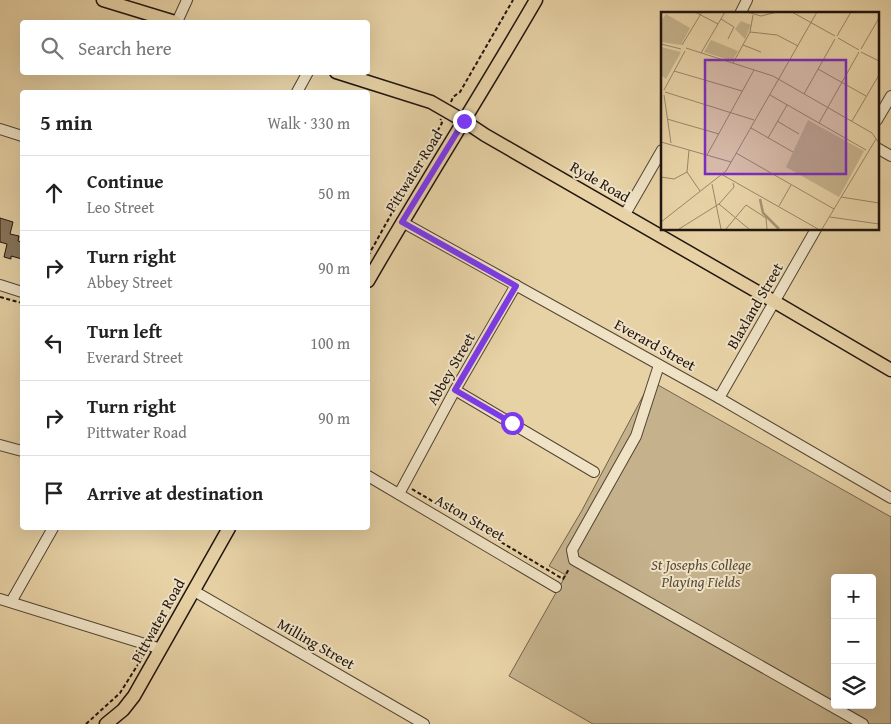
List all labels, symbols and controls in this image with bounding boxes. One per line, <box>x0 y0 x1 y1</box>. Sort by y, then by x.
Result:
inset map <box>661 12 878 230</box>
search box <box>20 20 370 75</box>
icon: search <box>38 34 66 62</box>
text: Search here <box>78 34 172 62</box>
text: 5 min <box>40 107 92 138</box>
route end <box>453 110 476 133</box>
text: Walk · 330 m <box>267 111 350 135</box>
street label: Pittwater Road <box>380 125 447 216</box>
street label: Ryde Road <box>566 156 634 207</box>
text: Continue <box>87 167 164 195</box>
icon: ahead <box>40 179 68 207</box>
text: 50 m <box>318 181 350 205</box>
text: Leo Street <box>87 195 154 219</box>
text: Turn right <box>87 242 176 270</box>
icon: right <box>40 254 68 282</box>
text: 90 m <box>318 256 350 280</box>
street label: Blaxland Street <box>721 258 788 353</box>
text: Abbey Street <box>87 270 173 294</box>
street label: Everard Street <box>611 314 700 376</box>
text: Turn left <box>87 317 162 345</box>
street label: Abbey Street <box>421 328 480 409</box>
icon: left <box>40 329 68 357</box>
text: 100 m <box>310 331 350 355</box>
text: Everard Street <box>87 345 183 369</box>
text: Turn right <box>87 392 176 420</box>
icon: right <box>40 404 68 432</box>
text: 90 m <box>318 406 350 430</box>
route start <box>501 412 524 435</box>
text: Pittwater Road <box>87 420 187 444</box>
icon: arrive <box>40 479 68 507</box>
text: Arrive at destination <box>87 479 263 507</box>
street label: Aston Street <box>431 489 510 546</box>
park label: St Josephs College Playing Fields <box>651 554 751 592</box>
map controls <box>831 574 876 709</box>
button: + <box>831 574 876 619</box>
street label: Pittwater Road <box>126 575 189 667</box>
street label: Milling Street <box>274 613 359 675</box>
button: − <box>831 619 876 664</box>
button: layers <box>831 664 876 709</box>

